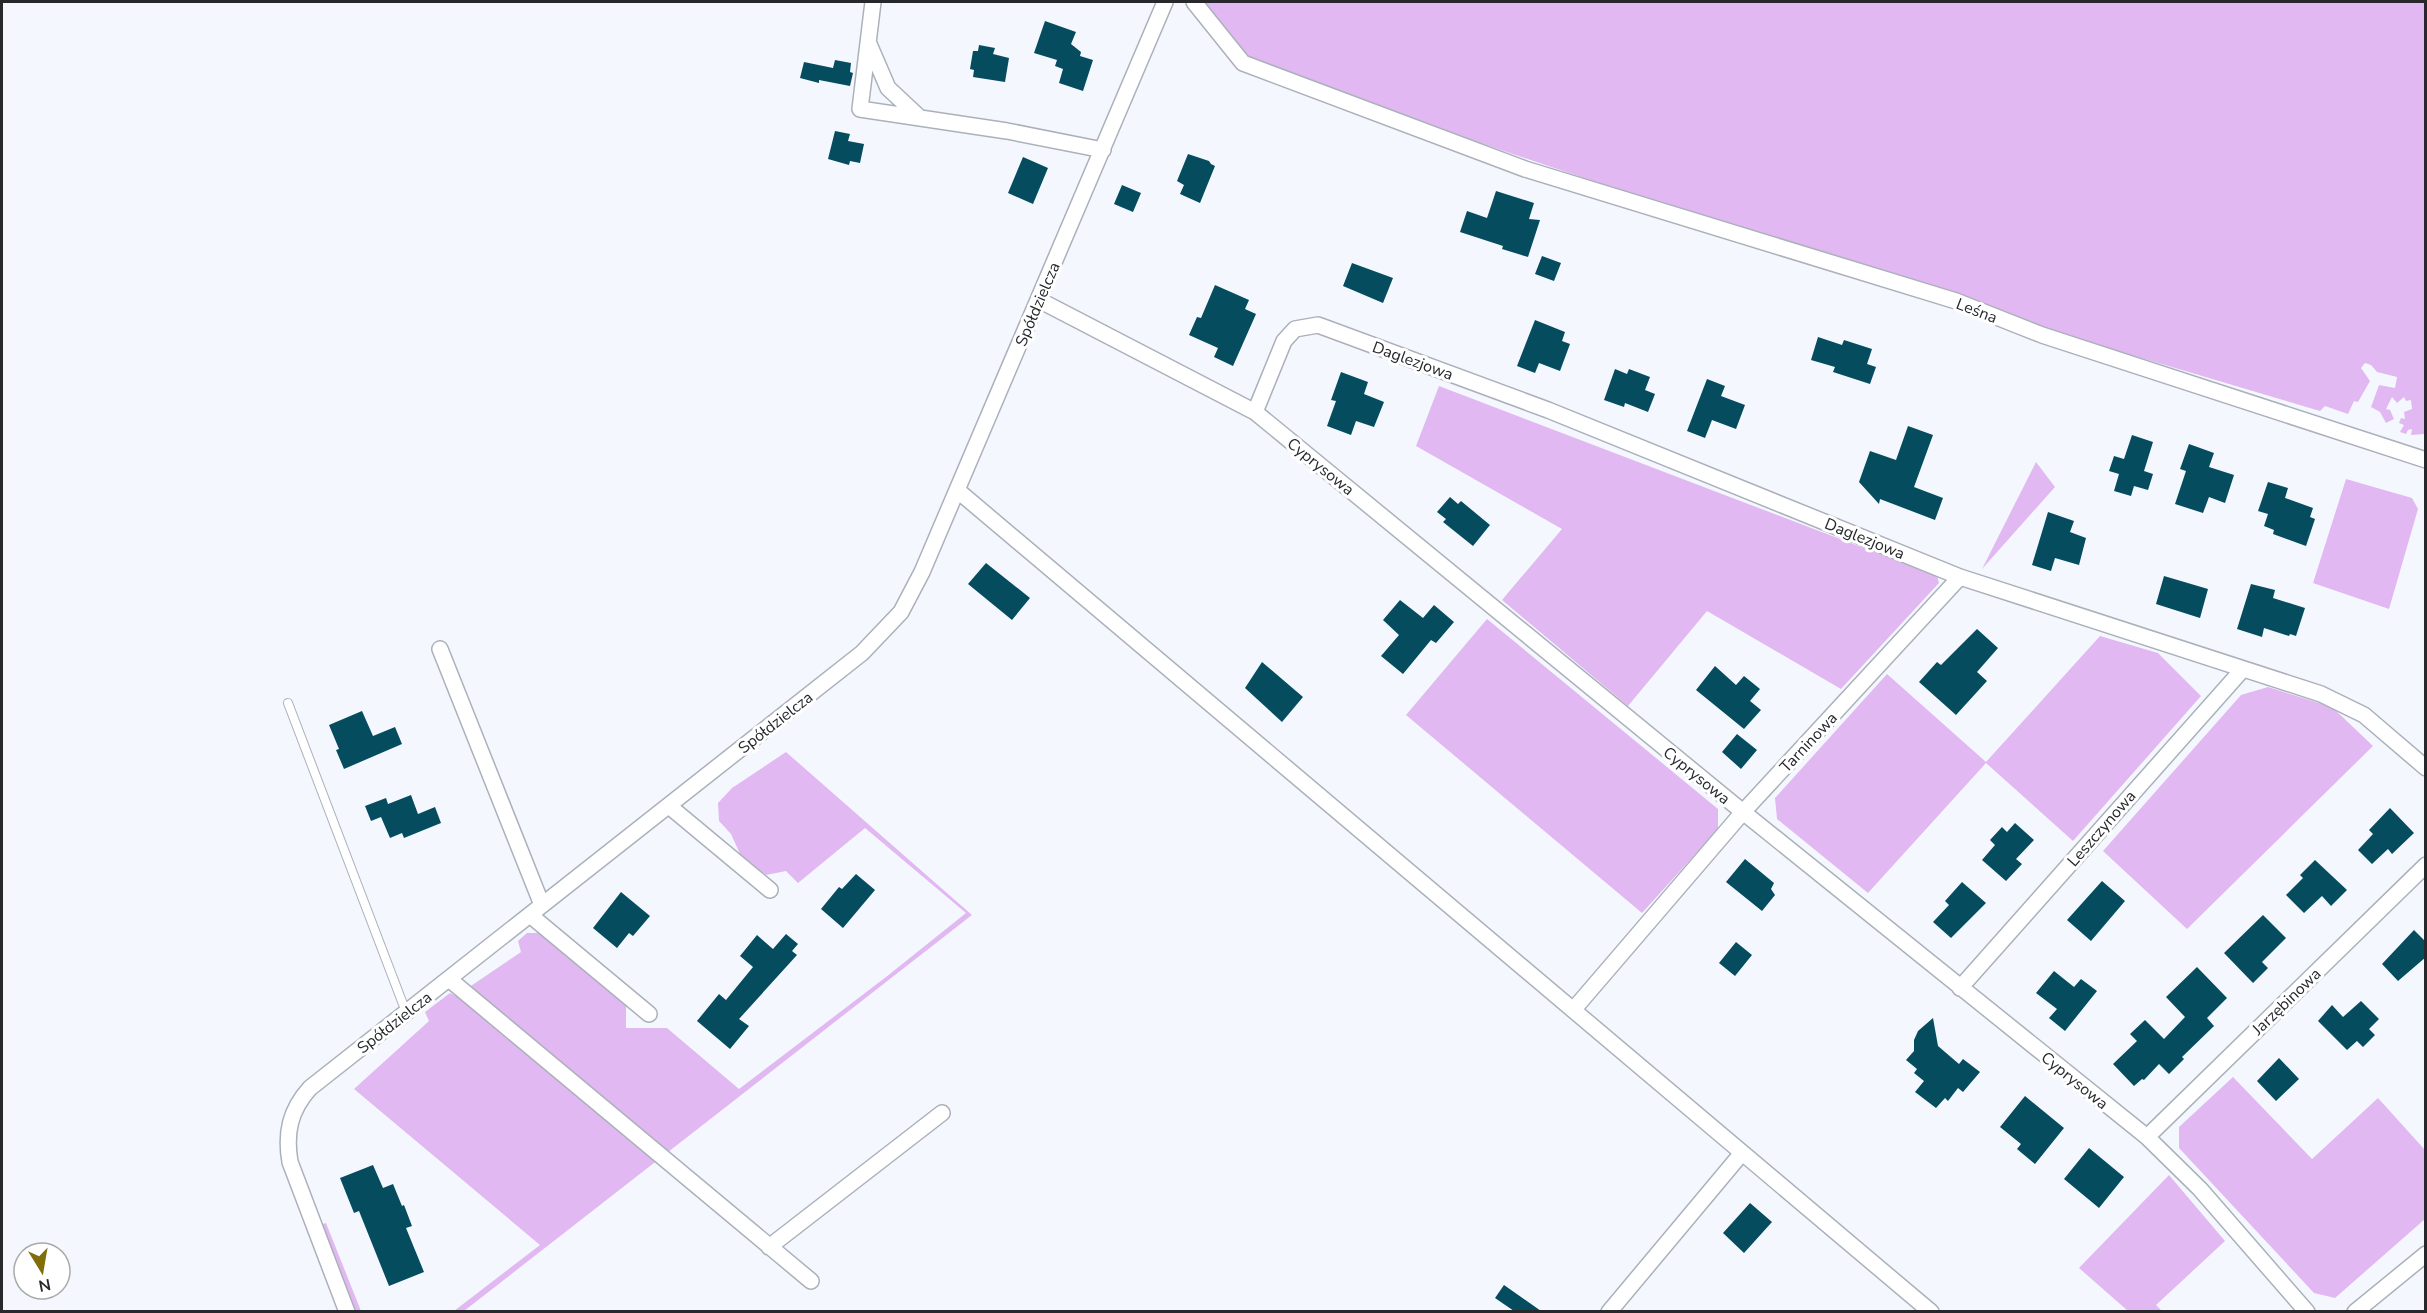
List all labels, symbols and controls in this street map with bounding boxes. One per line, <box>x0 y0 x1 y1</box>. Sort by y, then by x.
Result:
street label: Spółdzielcza <box>1010 259 1066 350</box>
street label: Leśna <box>1953 293 2000 329</box>
street label: Daglezjowa <box>1369 336 1456 386</box>
street label: Cyprysowa <box>1282 433 1359 501</box>
street label: Daglezjowa <box>1821 513 1908 565</box>
street label: Spółdzielcza <box>734 687 818 759</box>
street label: Tarninowa <box>1775 708 1842 778</box>
street label: Cyprysowa <box>1658 742 1735 810</box>
street label: Leszczynowa <box>2062 786 2141 872</box>
street label: Jarzębinowa <box>2247 963 2326 1041</box>
street label: Spółdzielcza <box>353 987 437 1059</box>
street label: Cyprysowa <box>2036 1047 2113 1115</box>
north arrow <box>12 1241 72 1301</box>
text: N <box>37 1273 53 1297</box>

